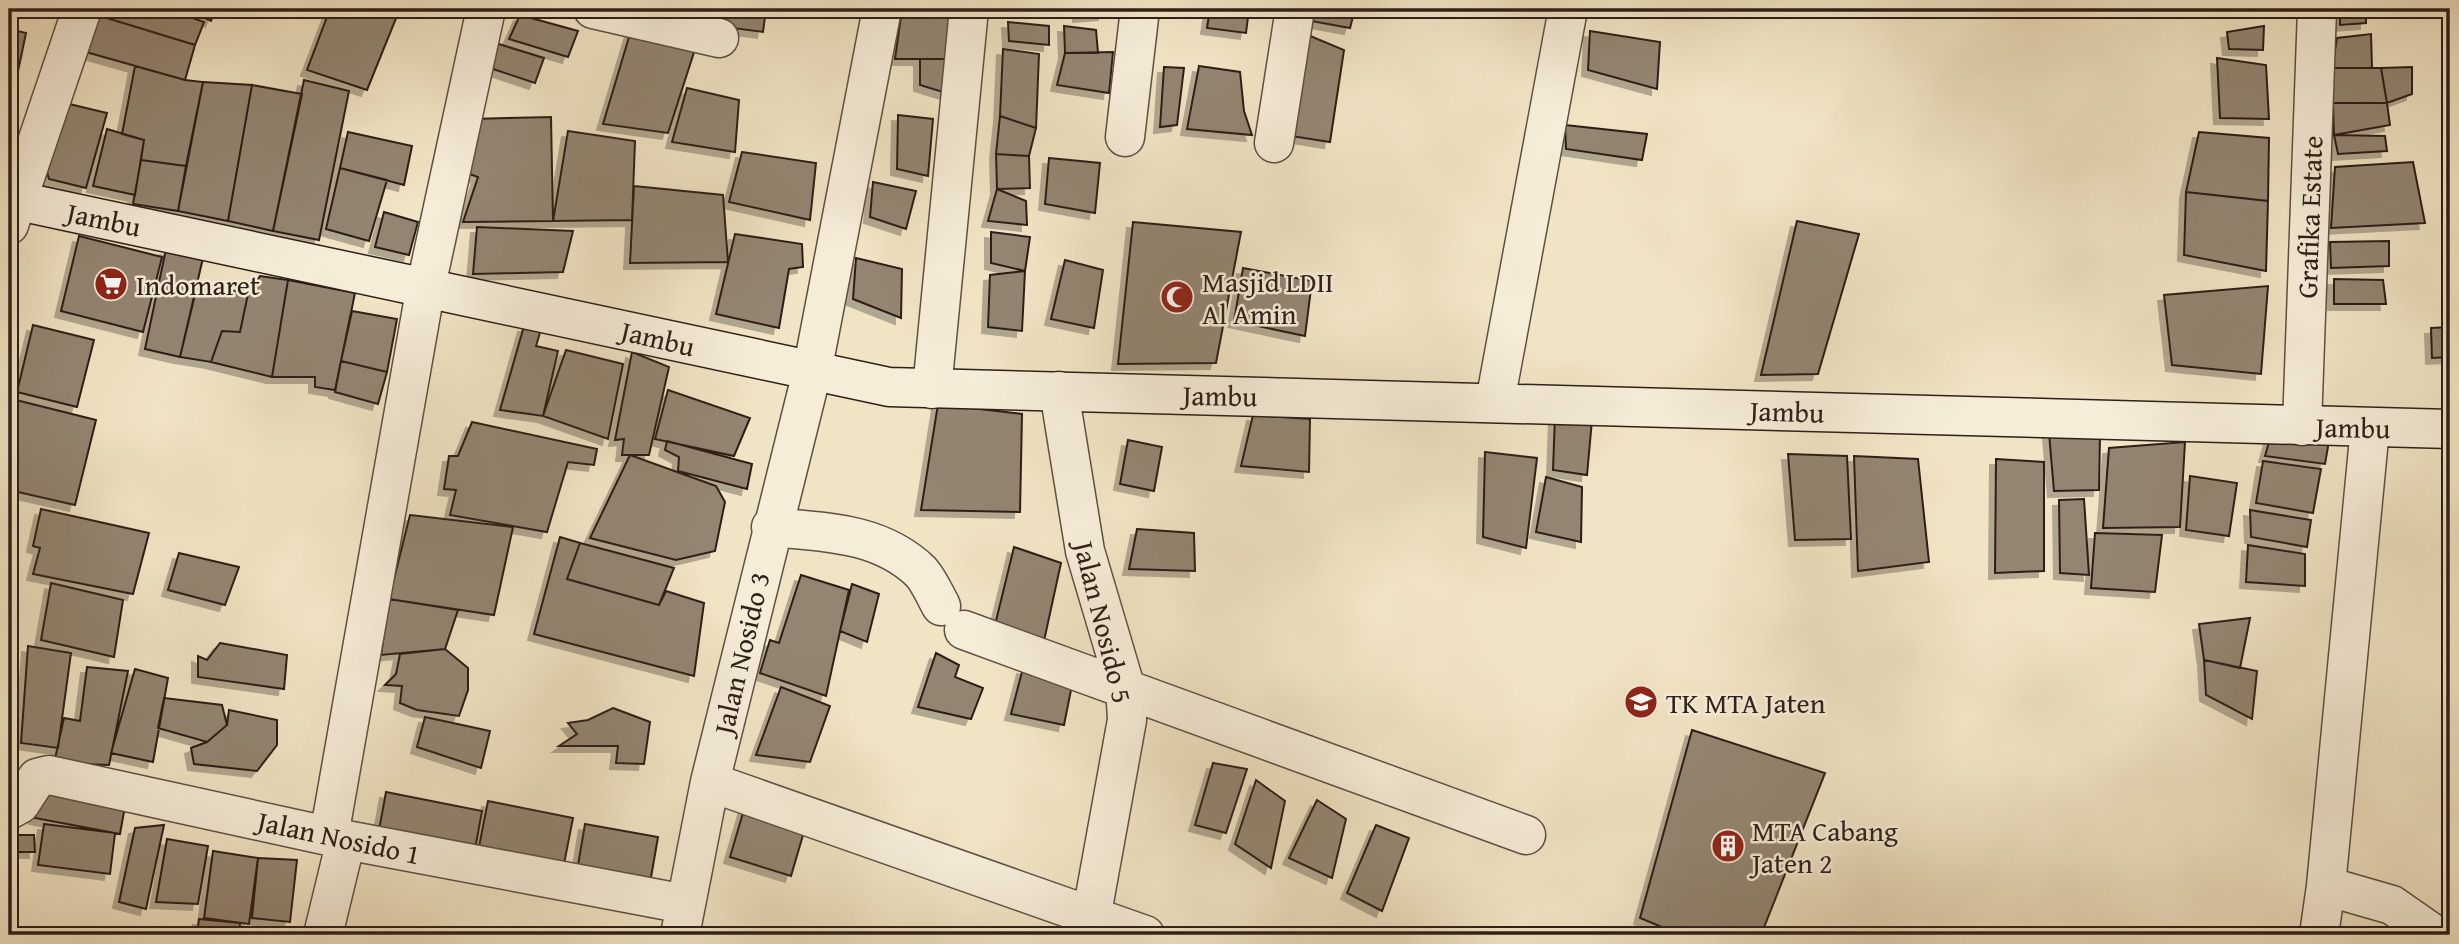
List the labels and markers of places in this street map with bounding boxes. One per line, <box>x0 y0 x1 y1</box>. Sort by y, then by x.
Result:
place label: Masjid LDII Al Amin <box>1202 261 1334 334</box>
place label: Indomaret <box>136 264 260 305</box>
supermarket icon: Indomaret <box>92 265 130 303</box>
mosque icon: Masjid LDII Al Amin <box>1158 278 1196 316</box>
place label: TK MTA Jaten <box>1666 682 1826 723</box>
school or university icon: TK MTA Jaten <box>1622 683 1660 721</box>
place label: MTA Cabang Jaten 2 <box>1749 810 1898 883</box>
building icon: MTA Cabang Jaten 2 <box>1709 827 1747 865</box>

